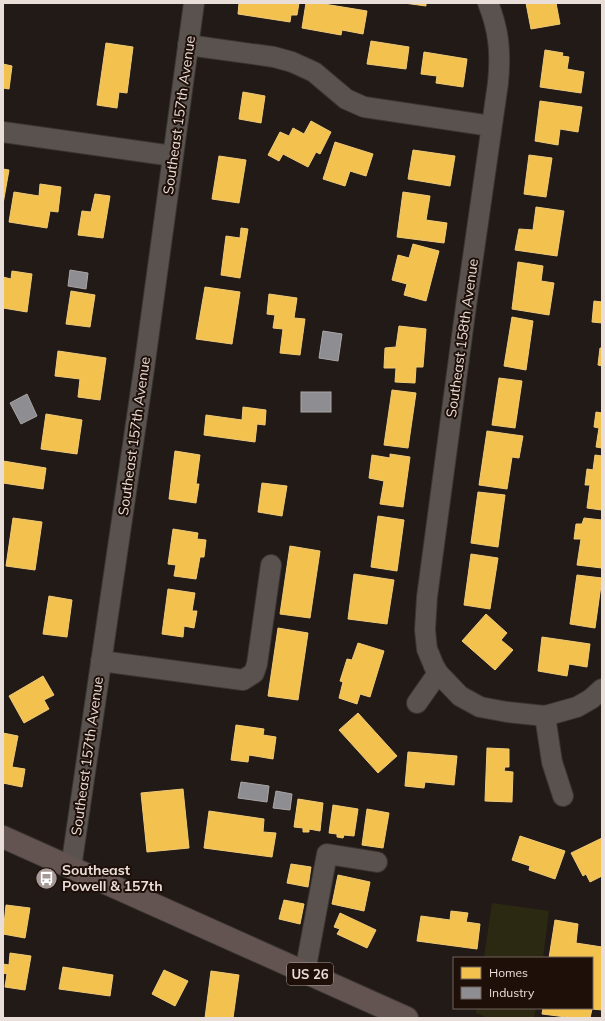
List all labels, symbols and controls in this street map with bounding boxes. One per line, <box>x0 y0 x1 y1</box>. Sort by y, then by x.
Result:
street label: Southeast 157th Avenue <box>159 34 199 196</box>
street label: Southeast 158th Avenue <box>442 257 482 419</box>
street label: Southeast 157th Avenue <box>114 355 154 517</box>
street label: Southeast 157th Avenue <box>67 675 107 837</box>
place label: Southeast Powell & 157th <box>62 861 163 895</box>
bus stop icon: Southeast Powell & 157th <box>34 865 60 891</box>
legend <box>453 957 593 1009</box>
road number: US 26 <box>287 963 333 985</box>
text: Homes <box>489 965 528 980</box>
text: Industry <box>489 985 535 1000</box>

